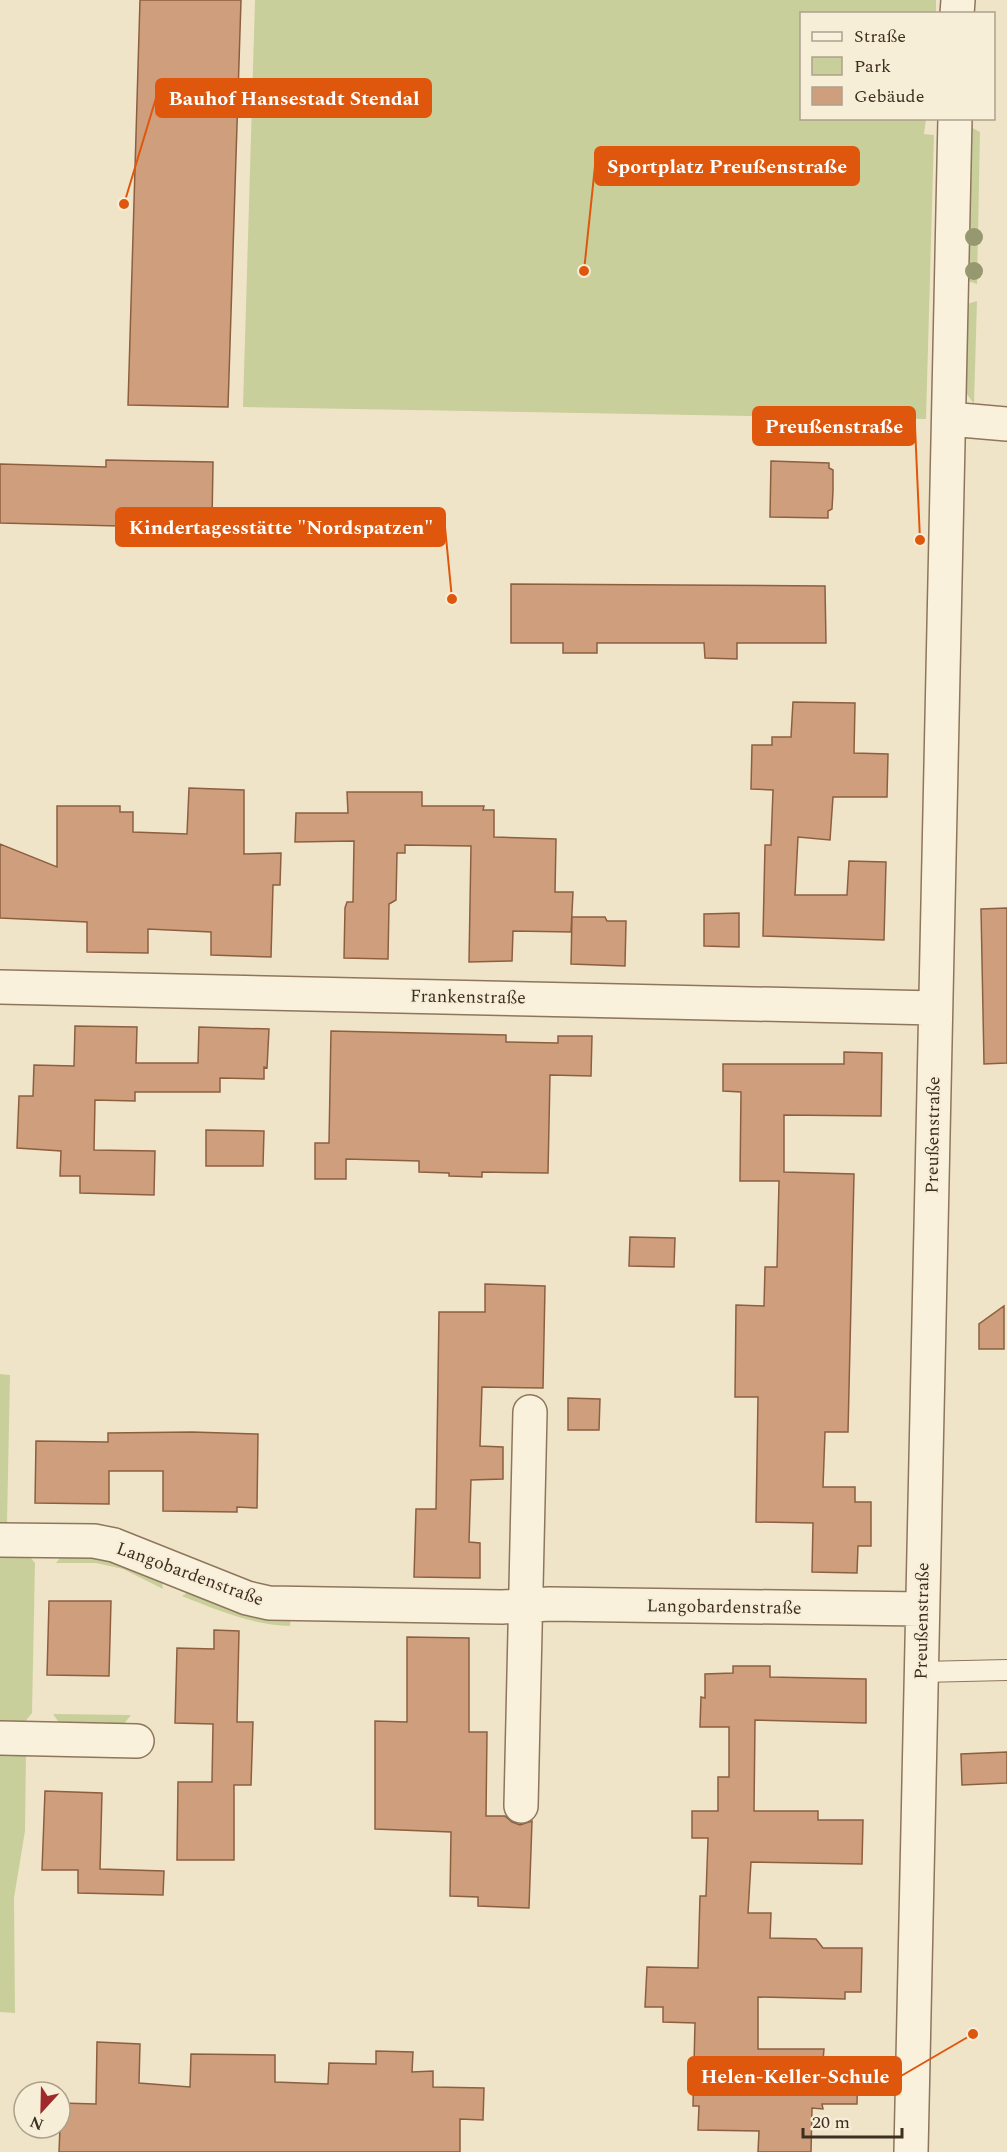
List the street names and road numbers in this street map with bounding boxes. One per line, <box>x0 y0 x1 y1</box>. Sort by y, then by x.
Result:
street label: Frankenstraße <box>410 982 526 1012</box>
street label: Preußenstraße <box>918 1076 948 1194</box>
street label: Langobardenstraße <box>113 1535 267 1613</box>
street label: Preußenstraße <box>907 1562 937 1680</box>
street label: Langobardenstraße <box>646 1592 802 1622</box>

